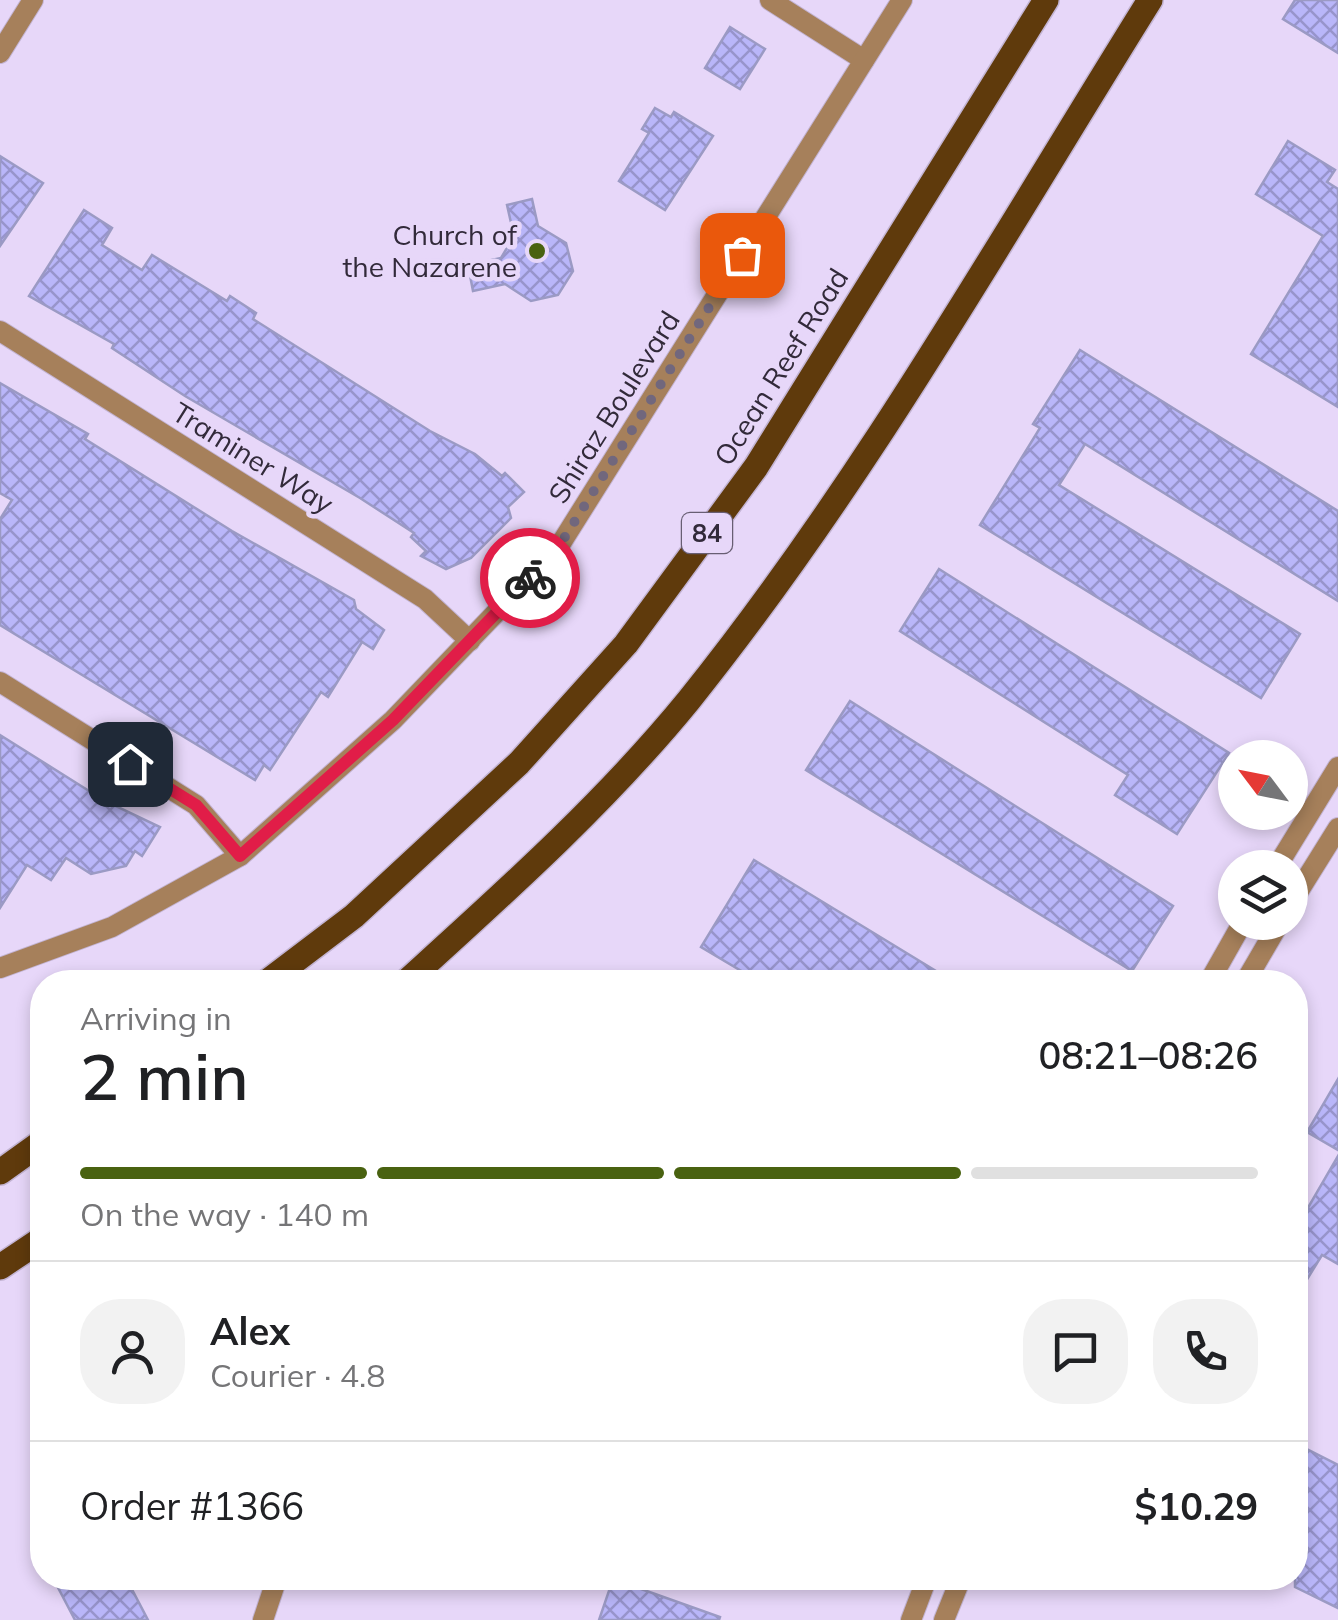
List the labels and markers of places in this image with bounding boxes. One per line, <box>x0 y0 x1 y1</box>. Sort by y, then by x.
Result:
pin <box>700 213 785 298</box>
place label: Church of the Nazarene <box>342 217 518 284</box>
marker: Church of the Nazarene <box>526 240 548 262</box>
pin <box>88 722 173 807</box>

